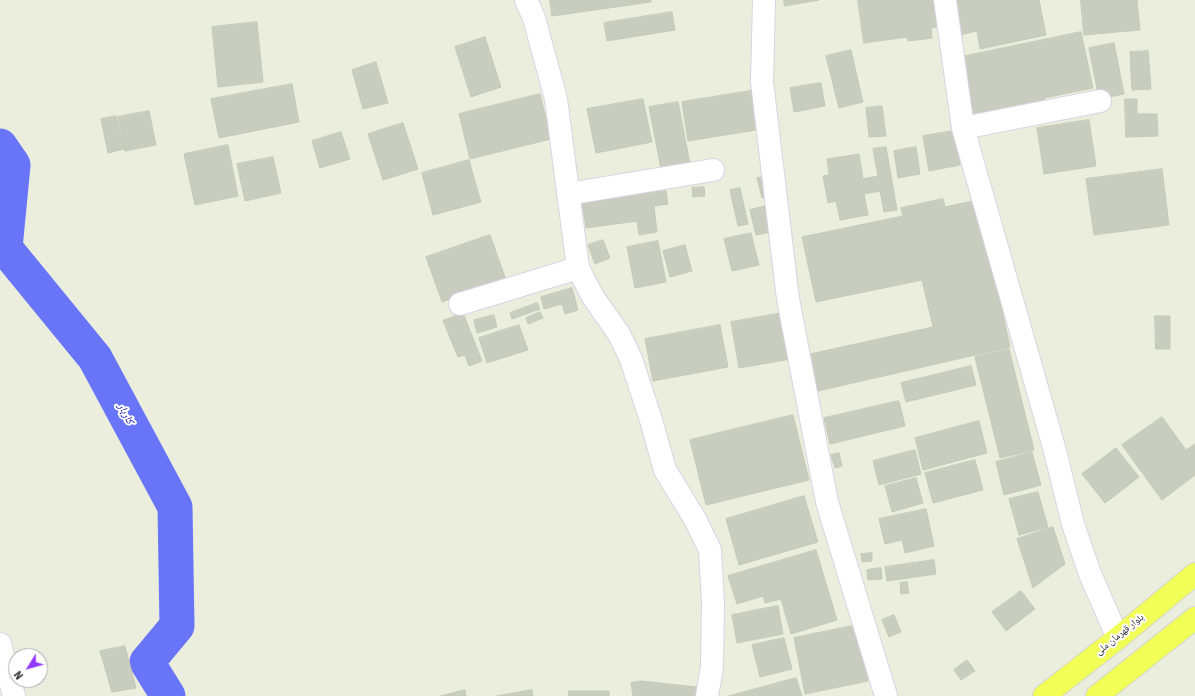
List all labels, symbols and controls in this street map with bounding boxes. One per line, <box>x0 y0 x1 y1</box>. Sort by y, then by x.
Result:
water label: کاربار <box>114 401 136 427</box>
street label: بلوار قهرمان ملی <box>1093 612 1147 658</box>
north arrow <box>8 648 48 688</box>
text: N <box>11 667 27 682</box>

